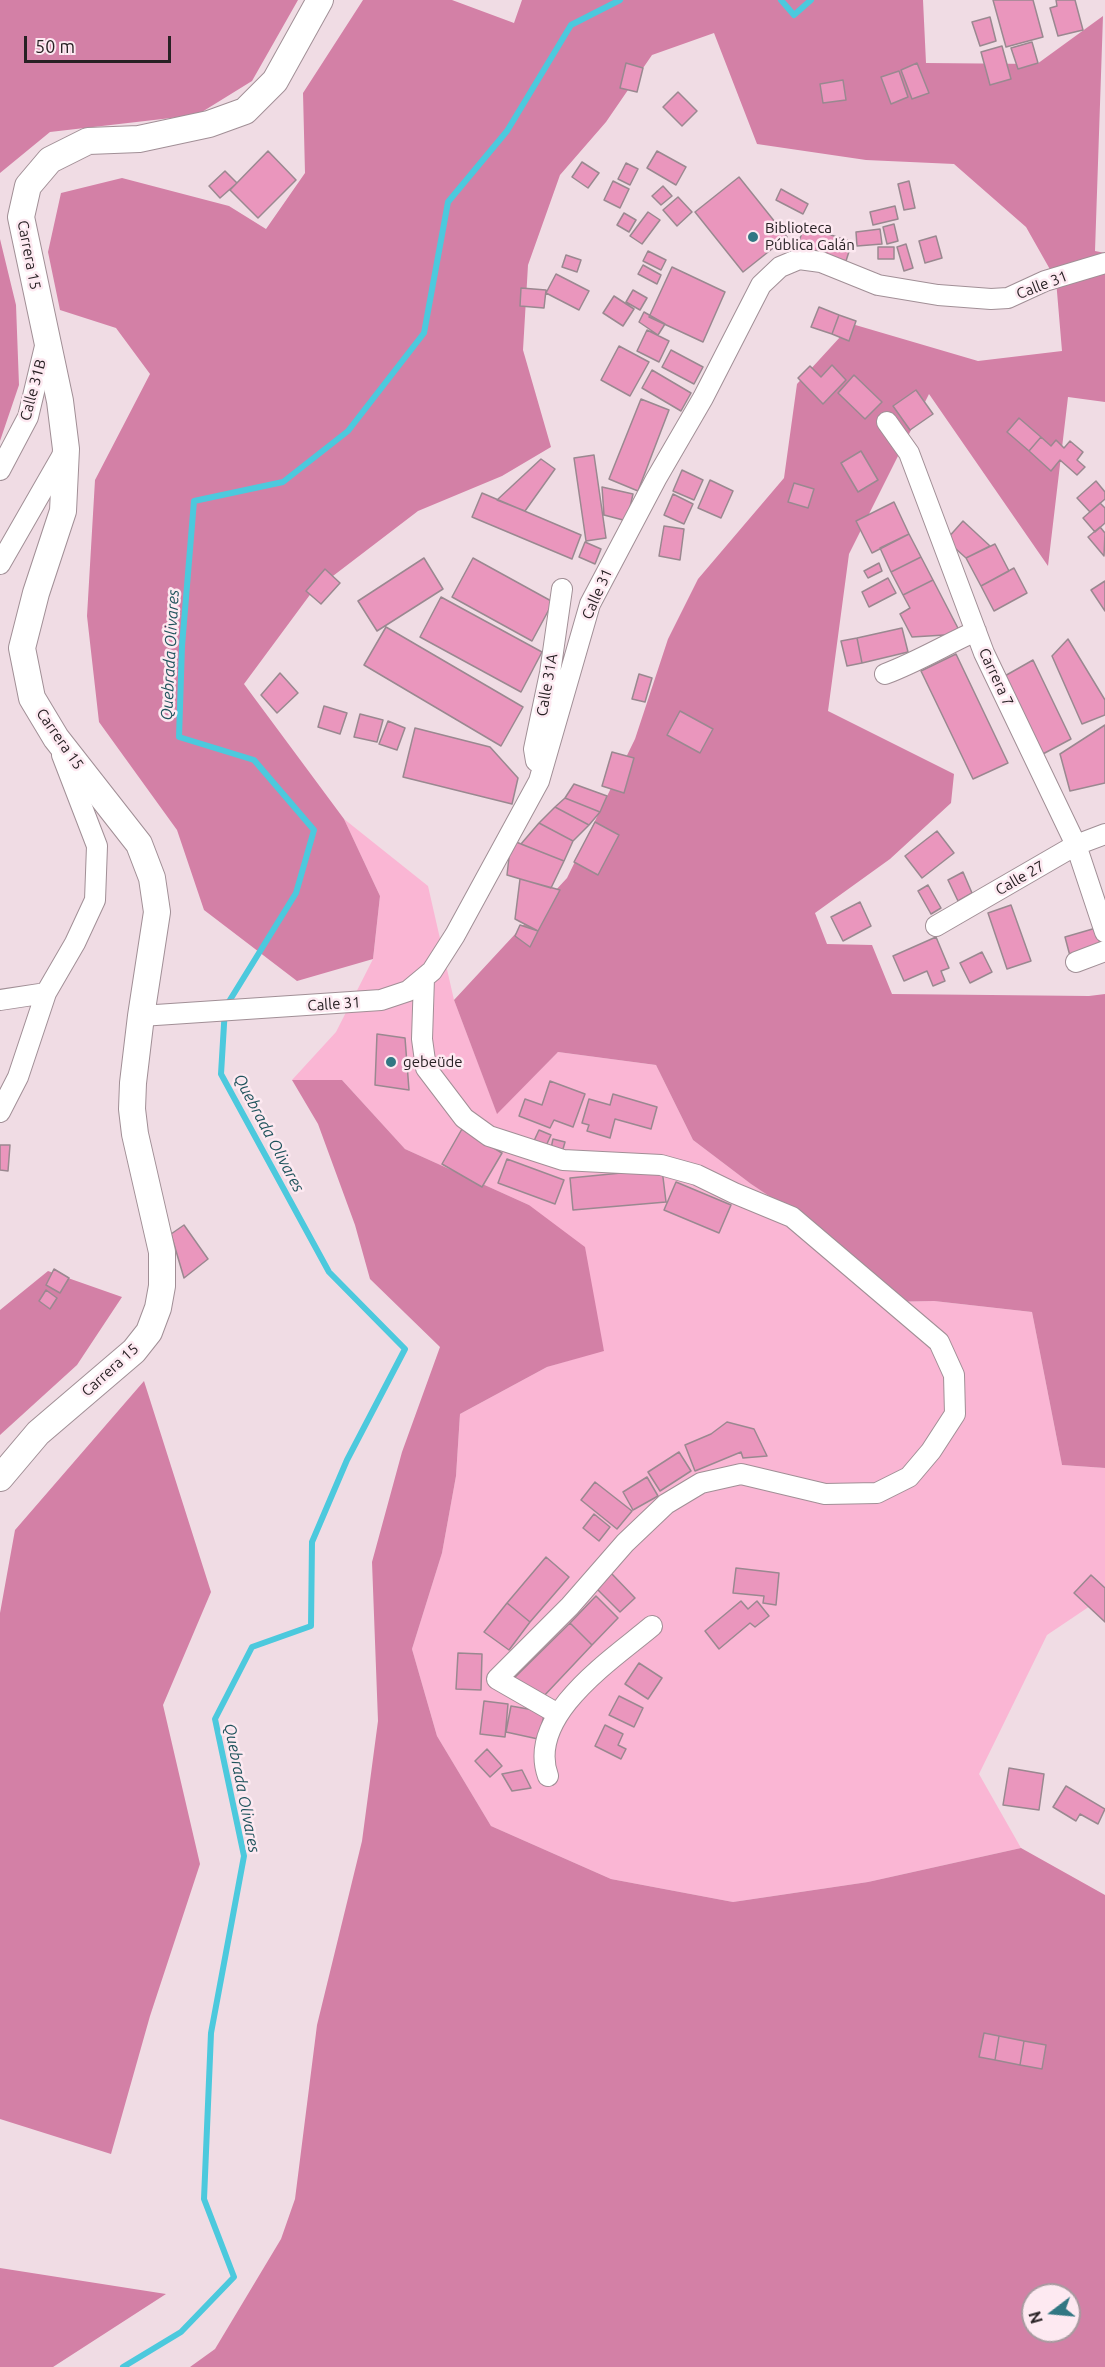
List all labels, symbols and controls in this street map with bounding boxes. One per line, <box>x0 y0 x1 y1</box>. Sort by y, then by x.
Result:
scale bar <box>27 24 174 62</box>
text: 50 m <box>35 36 75 56</box>
street label: Carrera 15 <box>13 219 45 291</box>
place label: Biblioteca Pública Galán <box>765 219 855 254</box>
marker: Biblioteca Pública Galán <box>746 230 760 244</box>
street label: Calle 31 <box>1014 267 1070 303</box>
street label: Calle 31B <box>16 357 50 423</box>
street label: Calle 31 <box>578 566 616 622</box>
water label: Quebrada Olivares <box>157 589 183 721</box>
street label: Carrera 7 <box>975 645 1017 709</box>
street label: Calle 31A <box>533 652 561 718</box>
street label: Carrera 15 <box>32 705 88 773</box>
street label: Calle 27 <box>992 857 1048 899</box>
street label: Calle 31 <box>307 993 361 1015</box>
place label: gebeüde <box>403 1053 463 1071</box>
marker: gebeüde <box>384 1055 398 1069</box>
water label: Quebrada Olivares <box>230 1071 308 1195</box>
street label: Carrera 15 <box>78 1340 142 1400</box>
water label: Quebrada Olivares <box>220 1722 264 1854</box>
north arrow <box>1021 2283 1081 2343</box>
text: N <box>1025 2309 1046 2326</box>

